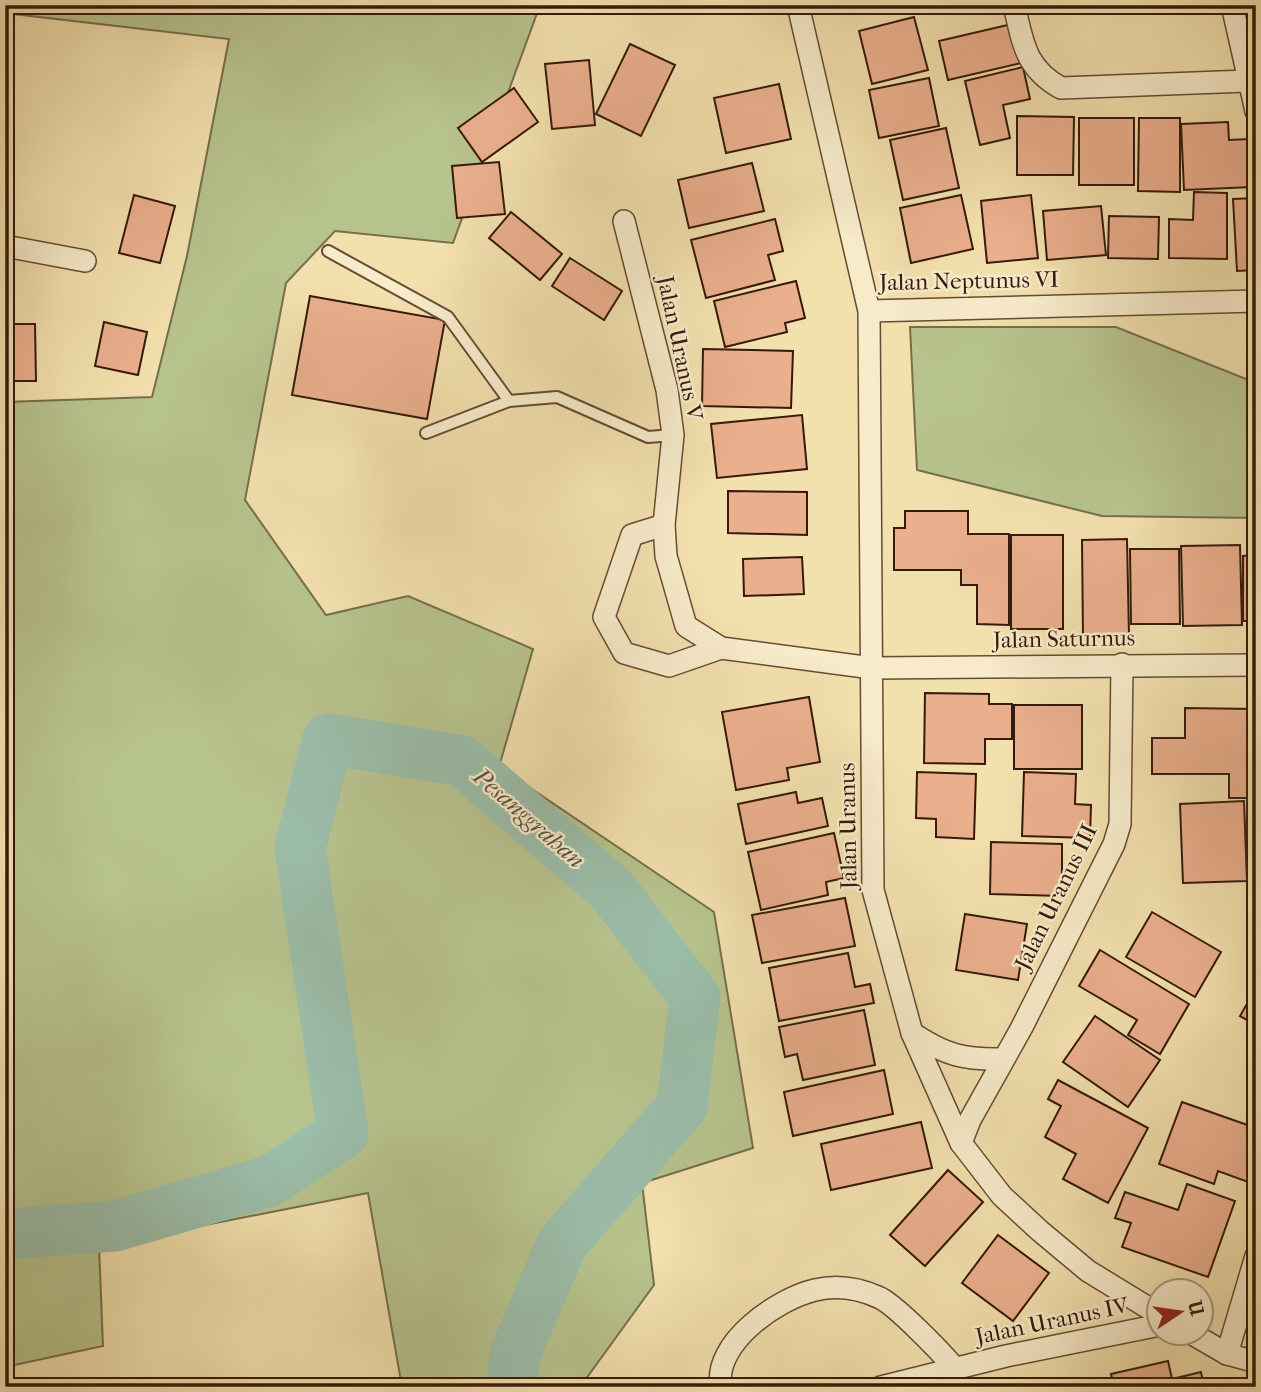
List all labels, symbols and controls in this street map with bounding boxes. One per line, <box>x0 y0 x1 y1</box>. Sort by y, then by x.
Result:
street label: Jalan Neptunus VI <box>877 266 1059 296</box>
street label: Jalan Uranus V <box>651 271 709 424</box>
street label: Jalan Saturnus <box>991 624 1135 654</box>
water label: Pesanggrahan <box>467 761 590 874</box>
street label: Jalan Uranus <box>833 762 863 892</box>
street label: Jalan Uranus III <box>1008 820 1103 976</box>
north arrow <box>1146 1276 1216 1346</box>
street label: Jalan Uranus IV <box>971 1291 1132 1351</box>
text: U <box>1183 1298 1208 1318</box>

